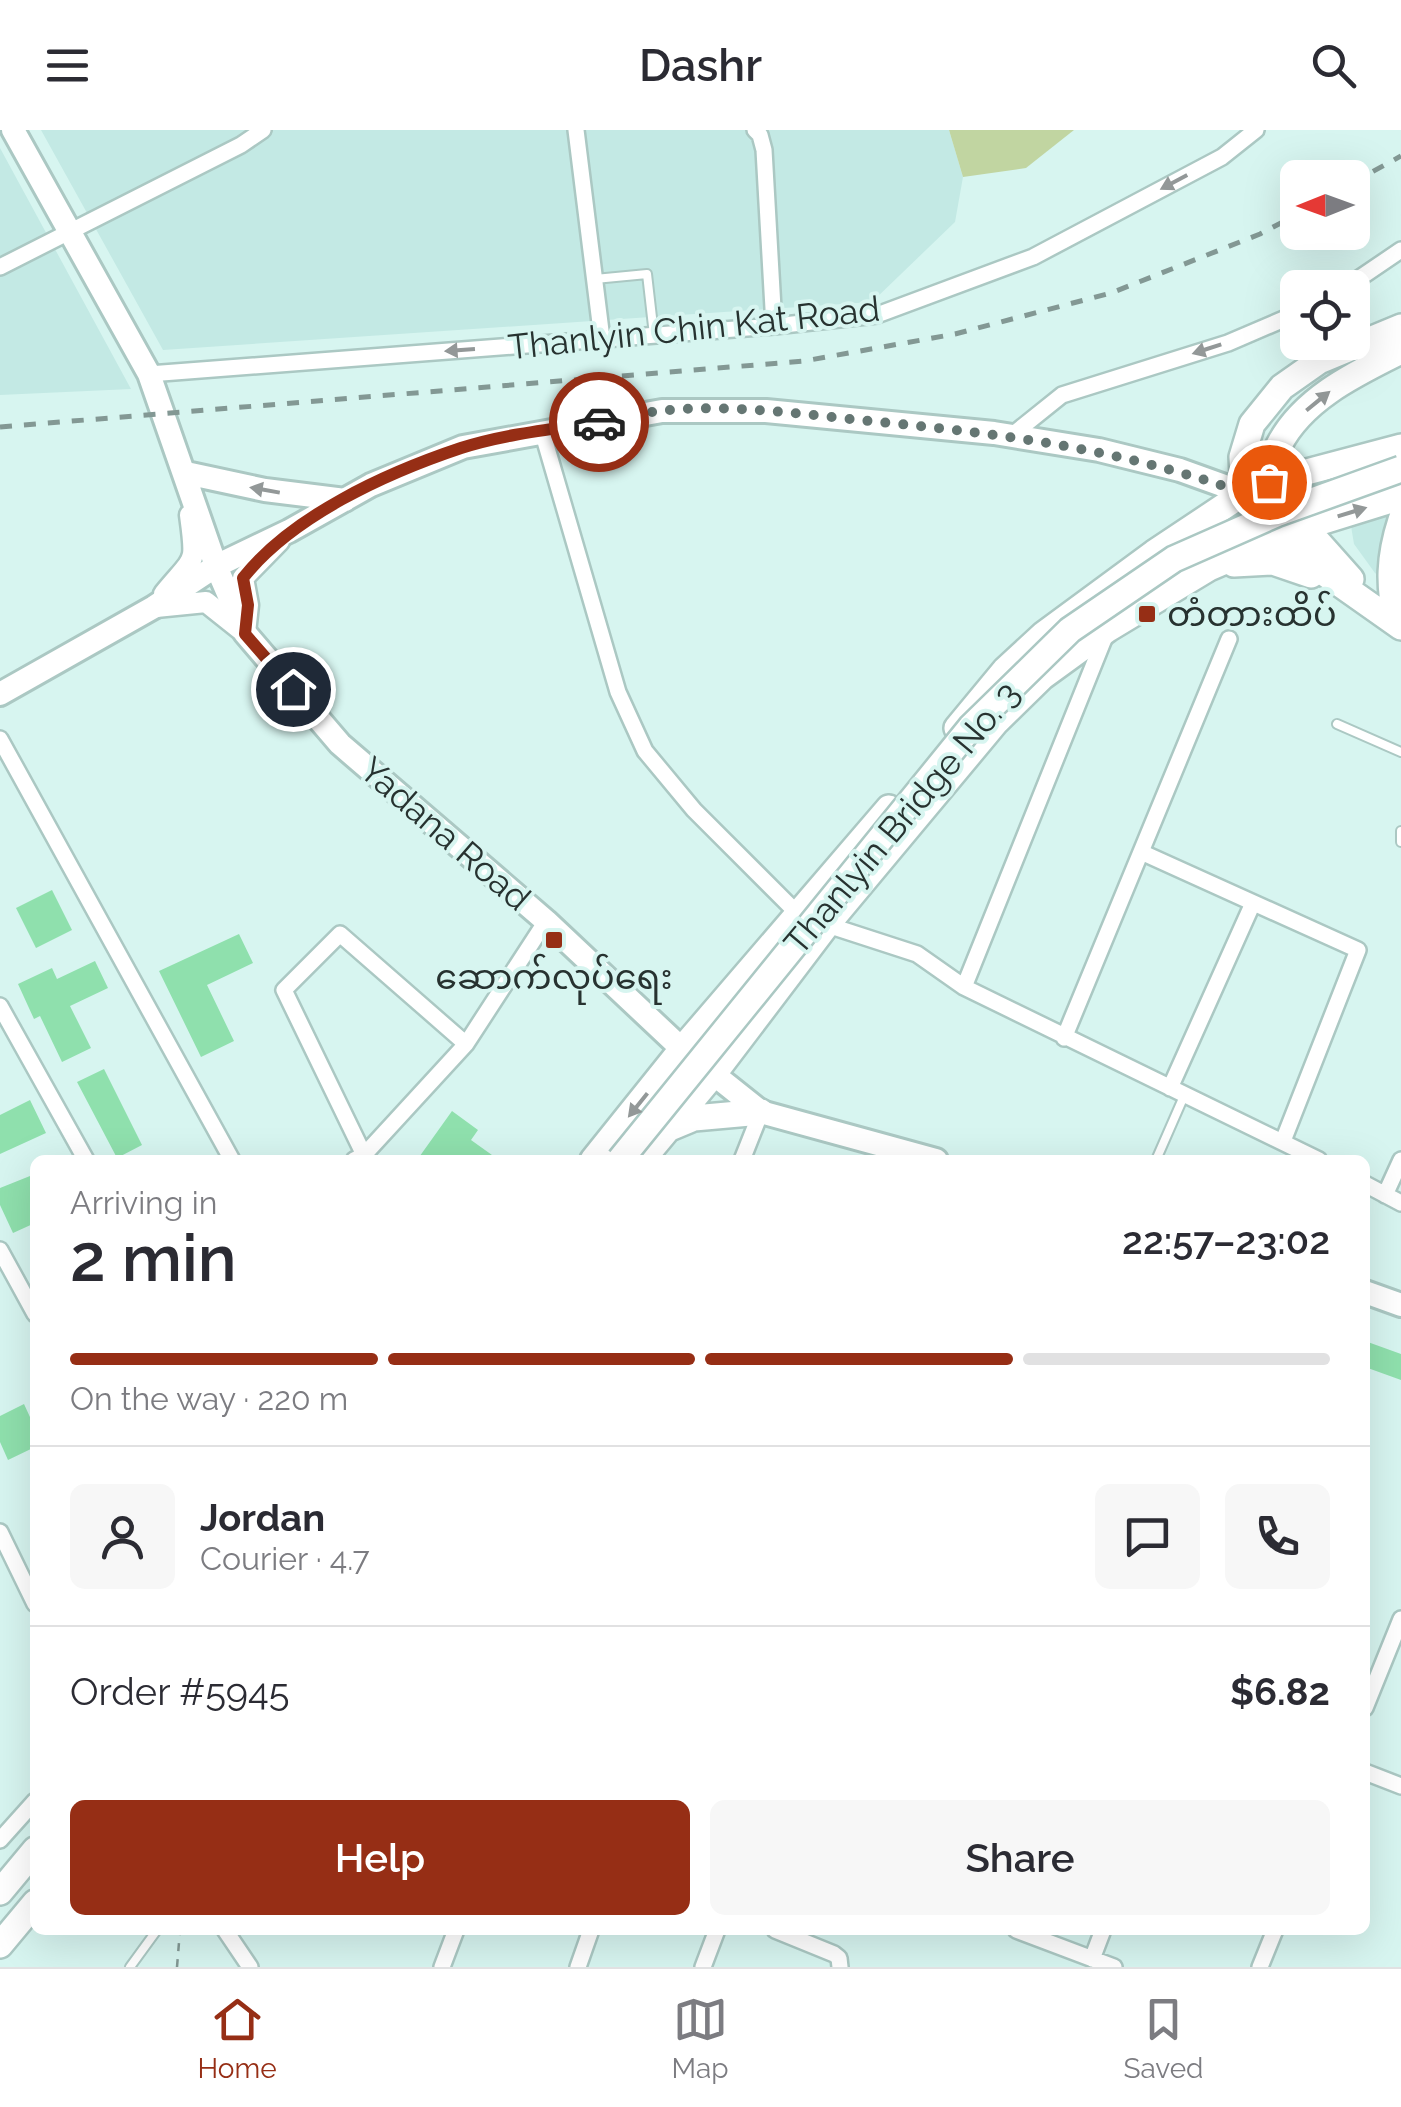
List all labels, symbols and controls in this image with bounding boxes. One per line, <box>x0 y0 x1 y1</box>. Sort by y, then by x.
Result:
icon: menu <box>40 38 95 93</box>
icon: search <box>1306 38 1361 93</box>
text: Dashr <box>639 39 762 92</box>
north arrow <box>1280 160 1370 250</box>
map controls <box>1280 160 1370 360</box>
one-way arrow <box>1160 173 1189 190</box>
button: locate <box>1280 270 1370 360</box>
street label: Thanlyin Chin Kat Road <box>506 288 882 367</box>
one-way arrow <box>443 343 475 359</box>
one-way arrow <box>1192 343 1222 358</box>
courier <box>549 372 649 472</box>
one-way arrow <box>1304 391 1330 412</box>
icon: car <box>572 395 627 450</box>
pin <box>1227 440 1312 525</box>
icon: bag <box>1242 455 1297 510</box>
one-way arrow <box>249 482 280 497</box>
one-way arrow <box>1338 504 1368 519</box>
place label: တံတားထိပ် <box>1167 590 1337 634</box>
marker: တံတားထိပ် <box>1136 603 1158 625</box>
pin <box>251 647 336 732</box>
icon: home <box>266 662 321 717</box>
street label: Thanlyin Bridge No. 3 <box>776 673 1028 962</box>
street label: Yadana Road <box>352 749 539 919</box>
marker: ဆောက်လုပ်ရေး <box>543 929 565 951</box>
place label: ဆောက်လုပ်ရေး <box>435 953 673 1005</box>
one-way arrow <box>628 1092 649 1117</box>
text: Arriving in <box>70 1184 217 1221</box>
text: 22:57–23:02 <box>1122 1218 1330 1263</box>
text: 2 min <box>70 1220 237 1296</box>
text: On the way · 220 m <box>70 1380 348 1417</box>
button: person <box>70 1484 175 1589</box>
button: chat <box>1095 1484 1200 1589</box>
button: phone <box>1225 1484 1330 1589</box>
text: Jordan <box>200 1495 325 1540</box>
text: Courier · 4.7 <box>200 1540 370 1577</box>
text: Order #5945 <box>70 1669 290 1714</box>
text: $6.82 <box>1230 1669 1330 1714</box>
button: Help <box>70 1800 690 1915</box>
button: Share <box>710 1800 1330 1915</box>
tab: Home <box>197 1992 277 2085</box>
tab: Map <box>672 1992 729 2085</box>
tab: Saved <box>1123 1992 1204 2085</box>

